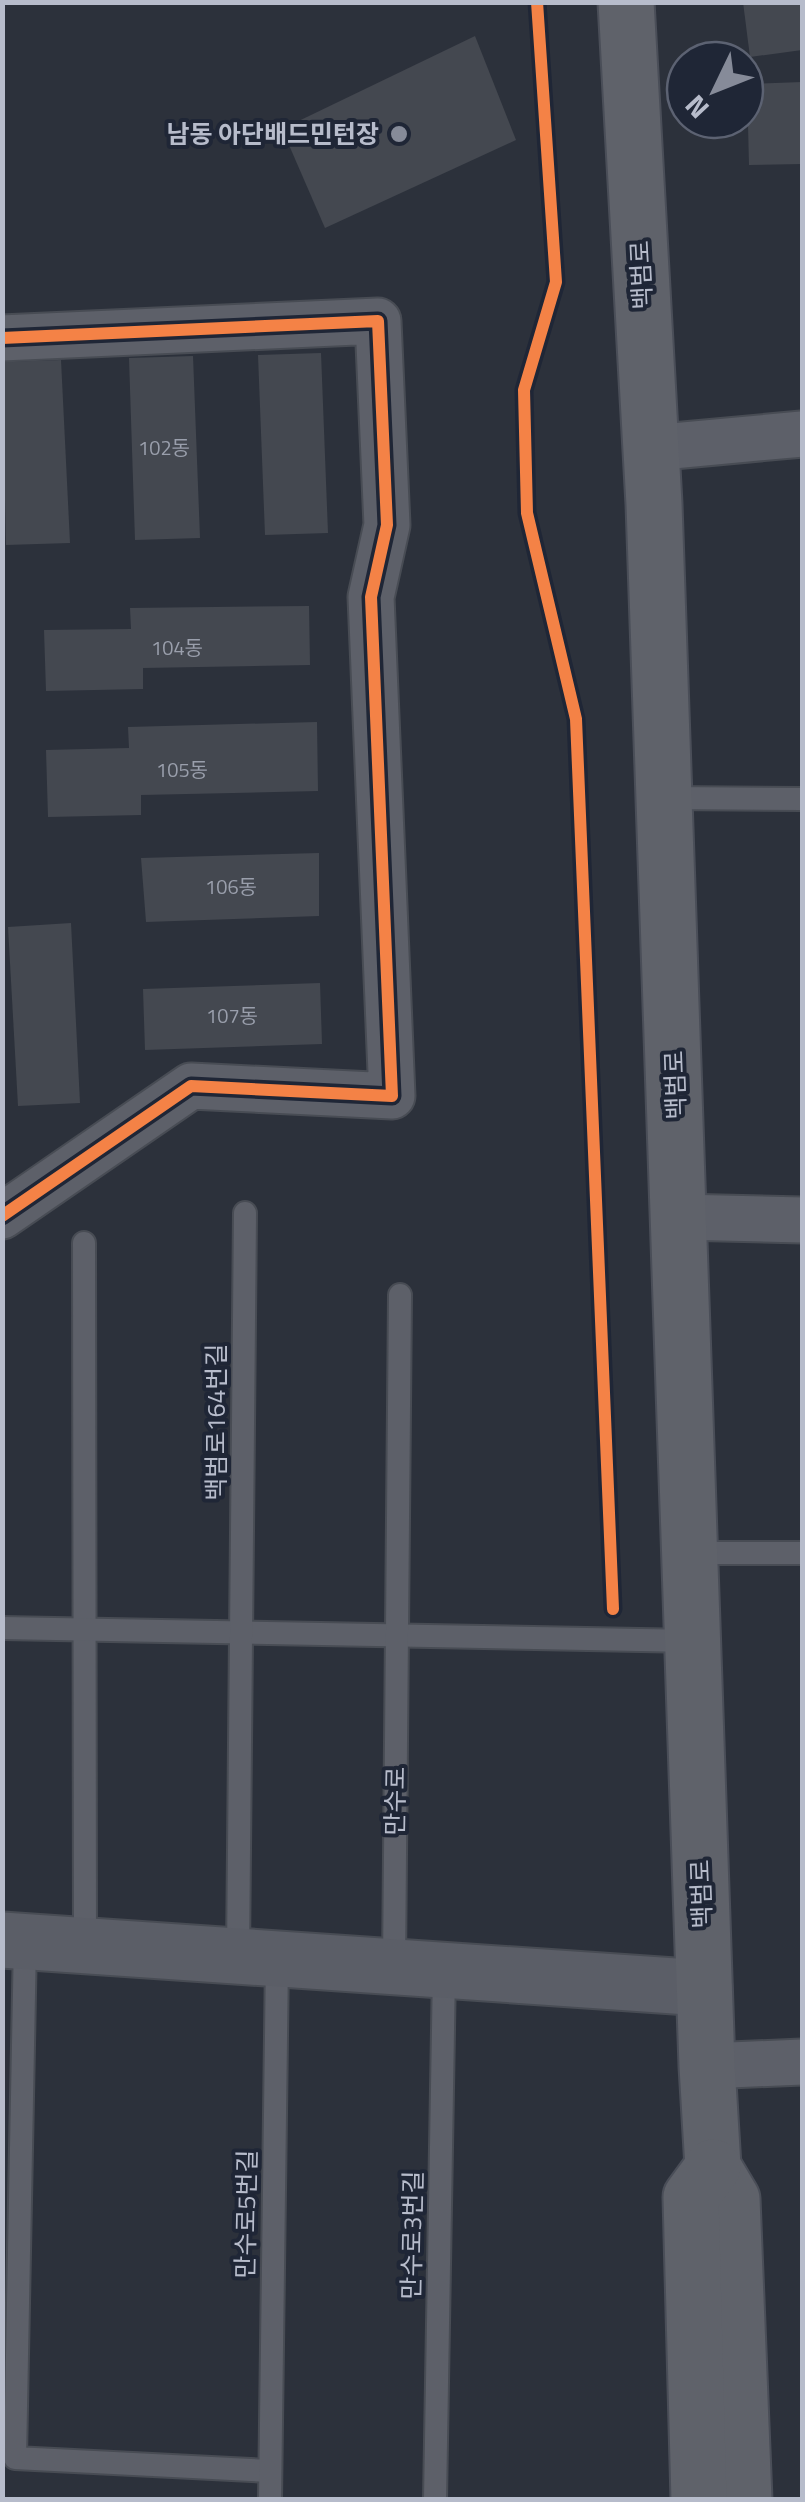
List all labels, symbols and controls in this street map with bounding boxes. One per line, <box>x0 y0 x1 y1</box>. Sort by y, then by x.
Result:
north arrow <box>665 40 765 140</box>
text: N <box>674 86 719 129</box>
place label: 남동 아단배드민턴장 <box>166 115 379 153</box>
marker: 남동 아단배드민턴장 <box>388 123 410 145</box>
street label: 백범로 <box>620 240 662 310</box>
house number: 102동 <box>138 432 190 463</box>
house number: 104동 <box>151 632 203 663</box>
house number: 105동 <box>156 754 208 785</box>
house number: 106동 <box>205 871 257 902</box>
house number: 107동 <box>206 1000 258 1031</box>
street label: 백범로 <box>655 1050 695 1120</box>
street label: 백범로164번길 <box>197 1343 235 1501</box>
street label: 만수로 <box>375 1766 415 1836</box>
street label: 백범로 <box>681 1859 721 1929</box>
street label: 만수로5번길 <box>226 2149 266 2279</box>
street label: 만수로3번길 <box>392 2170 432 2300</box>

